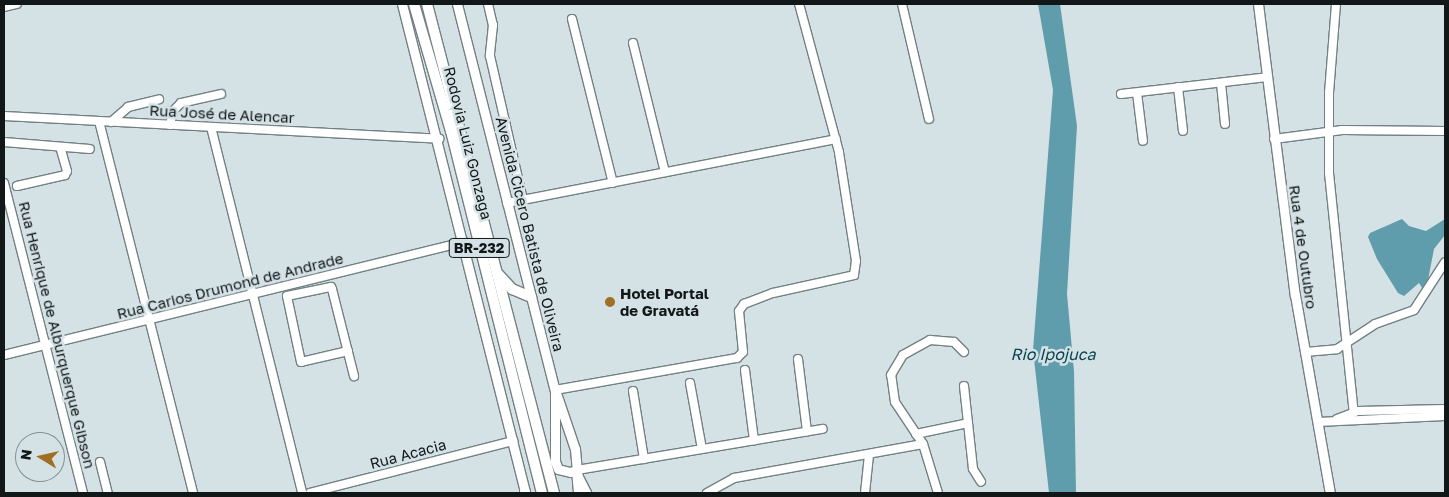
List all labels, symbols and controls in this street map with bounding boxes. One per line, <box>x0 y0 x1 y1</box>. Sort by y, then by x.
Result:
street label: Rodovia Luiz Gonzaga <box>440 65 496 221</box>
street label: Rua José de Alencar <box>149 101 295 127</box>
street label: Avenida Cicero Batista de Oliveira <box>492 115 568 353</box>
street label: Rua 4 de Outubro <box>1285 184 1321 310</box>
street label: Rua Henrique de Alburquerque Gibson <box>15 199 99 471</box>
road number: BR-232 <box>448 237 510 260</box>
street label: Rua Carios Drumond de Andrade <box>115 249 345 323</box>
place label: Hotel Portal de Gravatá <box>620 284 709 319</box>
marker: Hotel Portal de Gravatá <box>604 296 616 308</box>
water label: Rio Ipojuca <box>1011 344 1095 364</box>
north arrow <box>15 432 65 482</box>
street label: Rua Acacia <box>368 435 448 473</box>
text: N <box>16 448 35 461</box>

